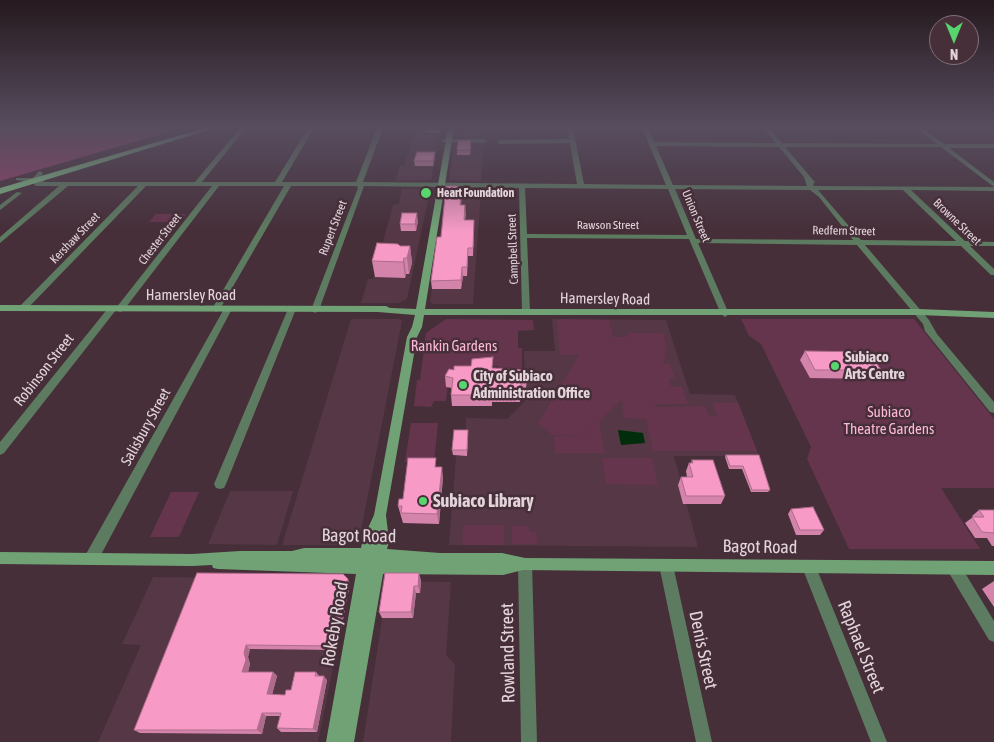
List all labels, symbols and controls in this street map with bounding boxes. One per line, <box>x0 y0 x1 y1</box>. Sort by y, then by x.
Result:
north arrow <box>929 15 979 65</box>
text: N <box>950 46 958 62</box>
marker: Heart Foundation <box>419 186 433 200</box>
place label: Heart Foundation <box>437 186 514 200</box>
street label: Union Street <box>679 188 713 244</box>
street label: Browne Street <box>930 196 984 248</box>
street label: Rupert Street <box>316 198 350 258</box>
street label: Kershaw Street <box>47 209 103 267</box>
street label: Chester Street <box>135 210 185 268</box>
street label: Campbell Street <box>505 213 521 285</box>
street label: Rawson Street <box>577 218 639 232</box>
street label: Redfern Street <box>812 223 876 239</box>
street label: Hamersley Road <box>146 286 236 304</box>
street label: Hamersley Road <box>560 289 650 309</box>
street label: Robinson Street <box>10 330 78 410</box>
park label: Rankin Gardens <box>411 337 497 355</box>
place label: Subiaco Arts Centre <box>845 348 905 383</box>
marker: Subiaco Arts Centre <box>829 360 841 372</box>
place label: City of Subiaco Administration Office <box>473 367 590 402</box>
marker: City of Subiaco Administration Office <box>457 379 469 391</box>
street label: Salisbury Street <box>117 385 175 469</box>
park label: Subiaco Theatre Gardens <box>844 403 934 438</box>
place label: Subiaco Library <box>433 490 534 512</box>
marker: Subiaco Library <box>417 495 429 507</box>
street label: Bagot Road <box>321 525 397 547</box>
street label: Bagot Road <box>722 536 798 558</box>
street label: Rokeby Road <box>317 580 353 668</box>
street label: Raphael Street <box>833 598 889 696</box>
street label: Rowland Street <box>496 603 520 703</box>
street label: Denis Street <box>684 609 722 691</box>

